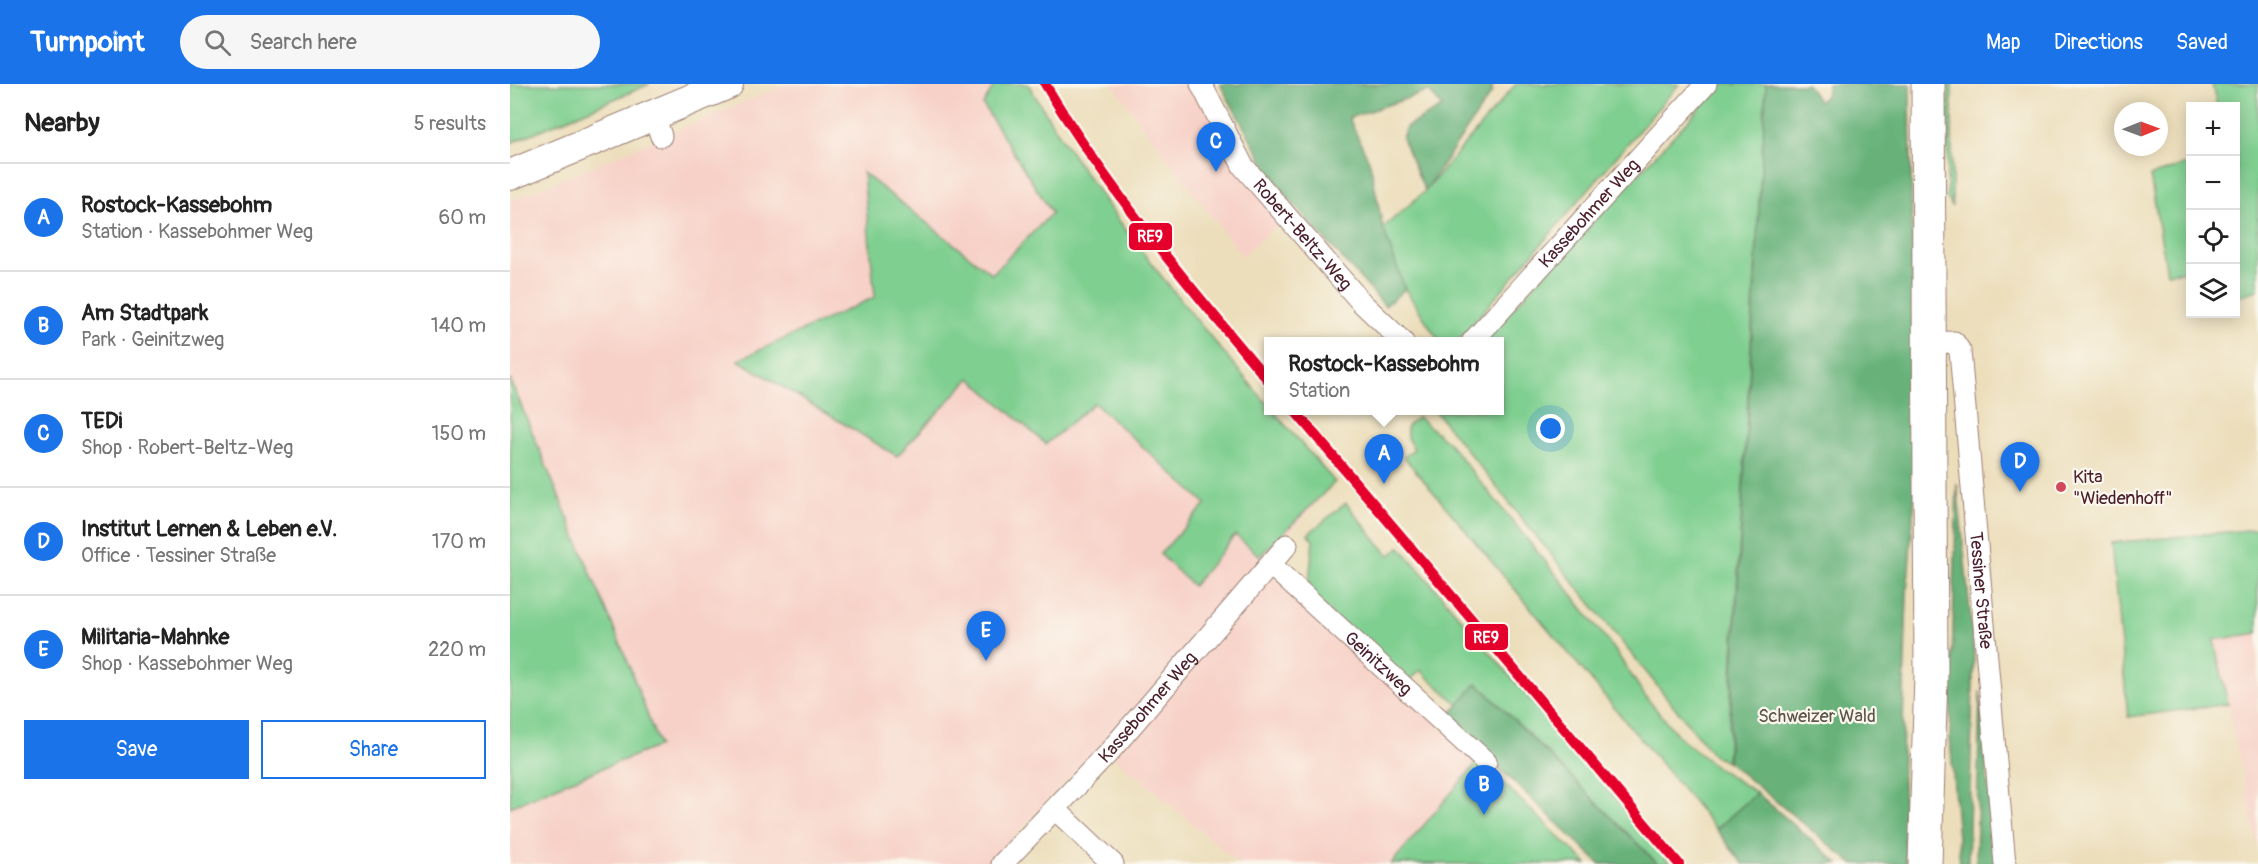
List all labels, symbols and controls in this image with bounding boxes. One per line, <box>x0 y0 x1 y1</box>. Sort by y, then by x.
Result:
search box <box>180 15 600 69</box>
text: Turnpoint <box>30 25 144 60</box>
icon: search <box>201 26 234 59</box>
text: Search here <box>249 28 357 56</box>
text: Map <box>1986 29 2021 56</box>
text: Directions <box>2054 29 2143 56</box>
text: Saved <box>2176 29 2228 56</box>
north arrow <box>2114 102 2168 156</box>
map controls <box>2186 102 2240 318</box>
button: + <box>2186 102 2240 156</box>
text: Nearby <box>24 107 100 139</box>
text: 5 results <box>414 111 486 136</box>
pin: C <box>1196 122 1236 172</box>
street label: Kassebohmer Weg <box>1533 154 1644 273</box>
button: − <box>2186 156 2240 210</box>
street label: Robert-Beltz-Weg <box>1248 174 1357 295</box>
text: Rostock-Kassebohm <box>81 191 272 219</box>
text: A <box>37 205 50 230</box>
text: 60 m <box>439 205 486 230</box>
button: locate <box>2186 210 2240 264</box>
text: Station · Kassebohmer Weg <box>81 219 313 244</box>
line badge: RE9 <box>1128 222 1173 251</box>
text: RE9 <box>1137 227 1163 247</box>
button: layers <box>2186 264 2240 318</box>
text: Am Stadtpark <box>81 299 208 327</box>
text: B <box>38 313 49 338</box>
text: 140 m <box>431 313 486 338</box>
text: Park · Geinitzweg <box>81 327 224 352</box>
popup <box>1264 337 1504 415</box>
text: Rostock-Kassebohm <box>1288 350 1480 378</box>
text: Station <box>1288 378 1350 403</box>
text: TEDi <box>81 407 122 435</box>
your location <box>1536 414 1565 443</box>
text: C <box>37 421 50 446</box>
text: 150 m <box>432 421 486 446</box>
pin: A <box>1364 434 1404 484</box>
text: Shop · Robert-Beltz-Weg <box>81 435 293 460</box>
pin: D <box>2000 442 2040 492</box>
place label: Kita "Wiedenhoff" <box>2073 466 2173 510</box>
marker: Kita "Wiedenhoff" <box>2054 480 2068 494</box>
text: Institut Lernen & Leben e.V. <box>81 515 337 543</box>
text: D <box>37 529 50 554</box>
text: 170 m <box>432 529 486 554</box>
street label: Tessiner Straße <box>1964 531 1998 650</box>
text: Office · Tessiner Straße <box>81 543 276 568</box>
pin: E <box>966 612 1006 661</box>
text: Militaria-Mahnke <box>81 623 229 651</box>
line badge: RE9 <box>1464 623 1509 651</box>
street label: Geinitzweg <box>1339 626 1417 700</box>
text: RE9 <box>1473 628 1499 648</box>
text: E <box>38 637 49 662</box>
text: 220 m <box>428 637 486 662</box>
street label: Kassebohmer Weg <box>1093 647 1202 768</box>
text: Shop · Kassebohmer Weg <box>81 651 293 676</box>
park label: Schweizer Wald <box>1758 705 1876 728</box>
button: Save <box>24 720 249 779</box>
button: Share <box>261 720 486 779</box>
pin: B <box>1464 766 1504 815</box>

